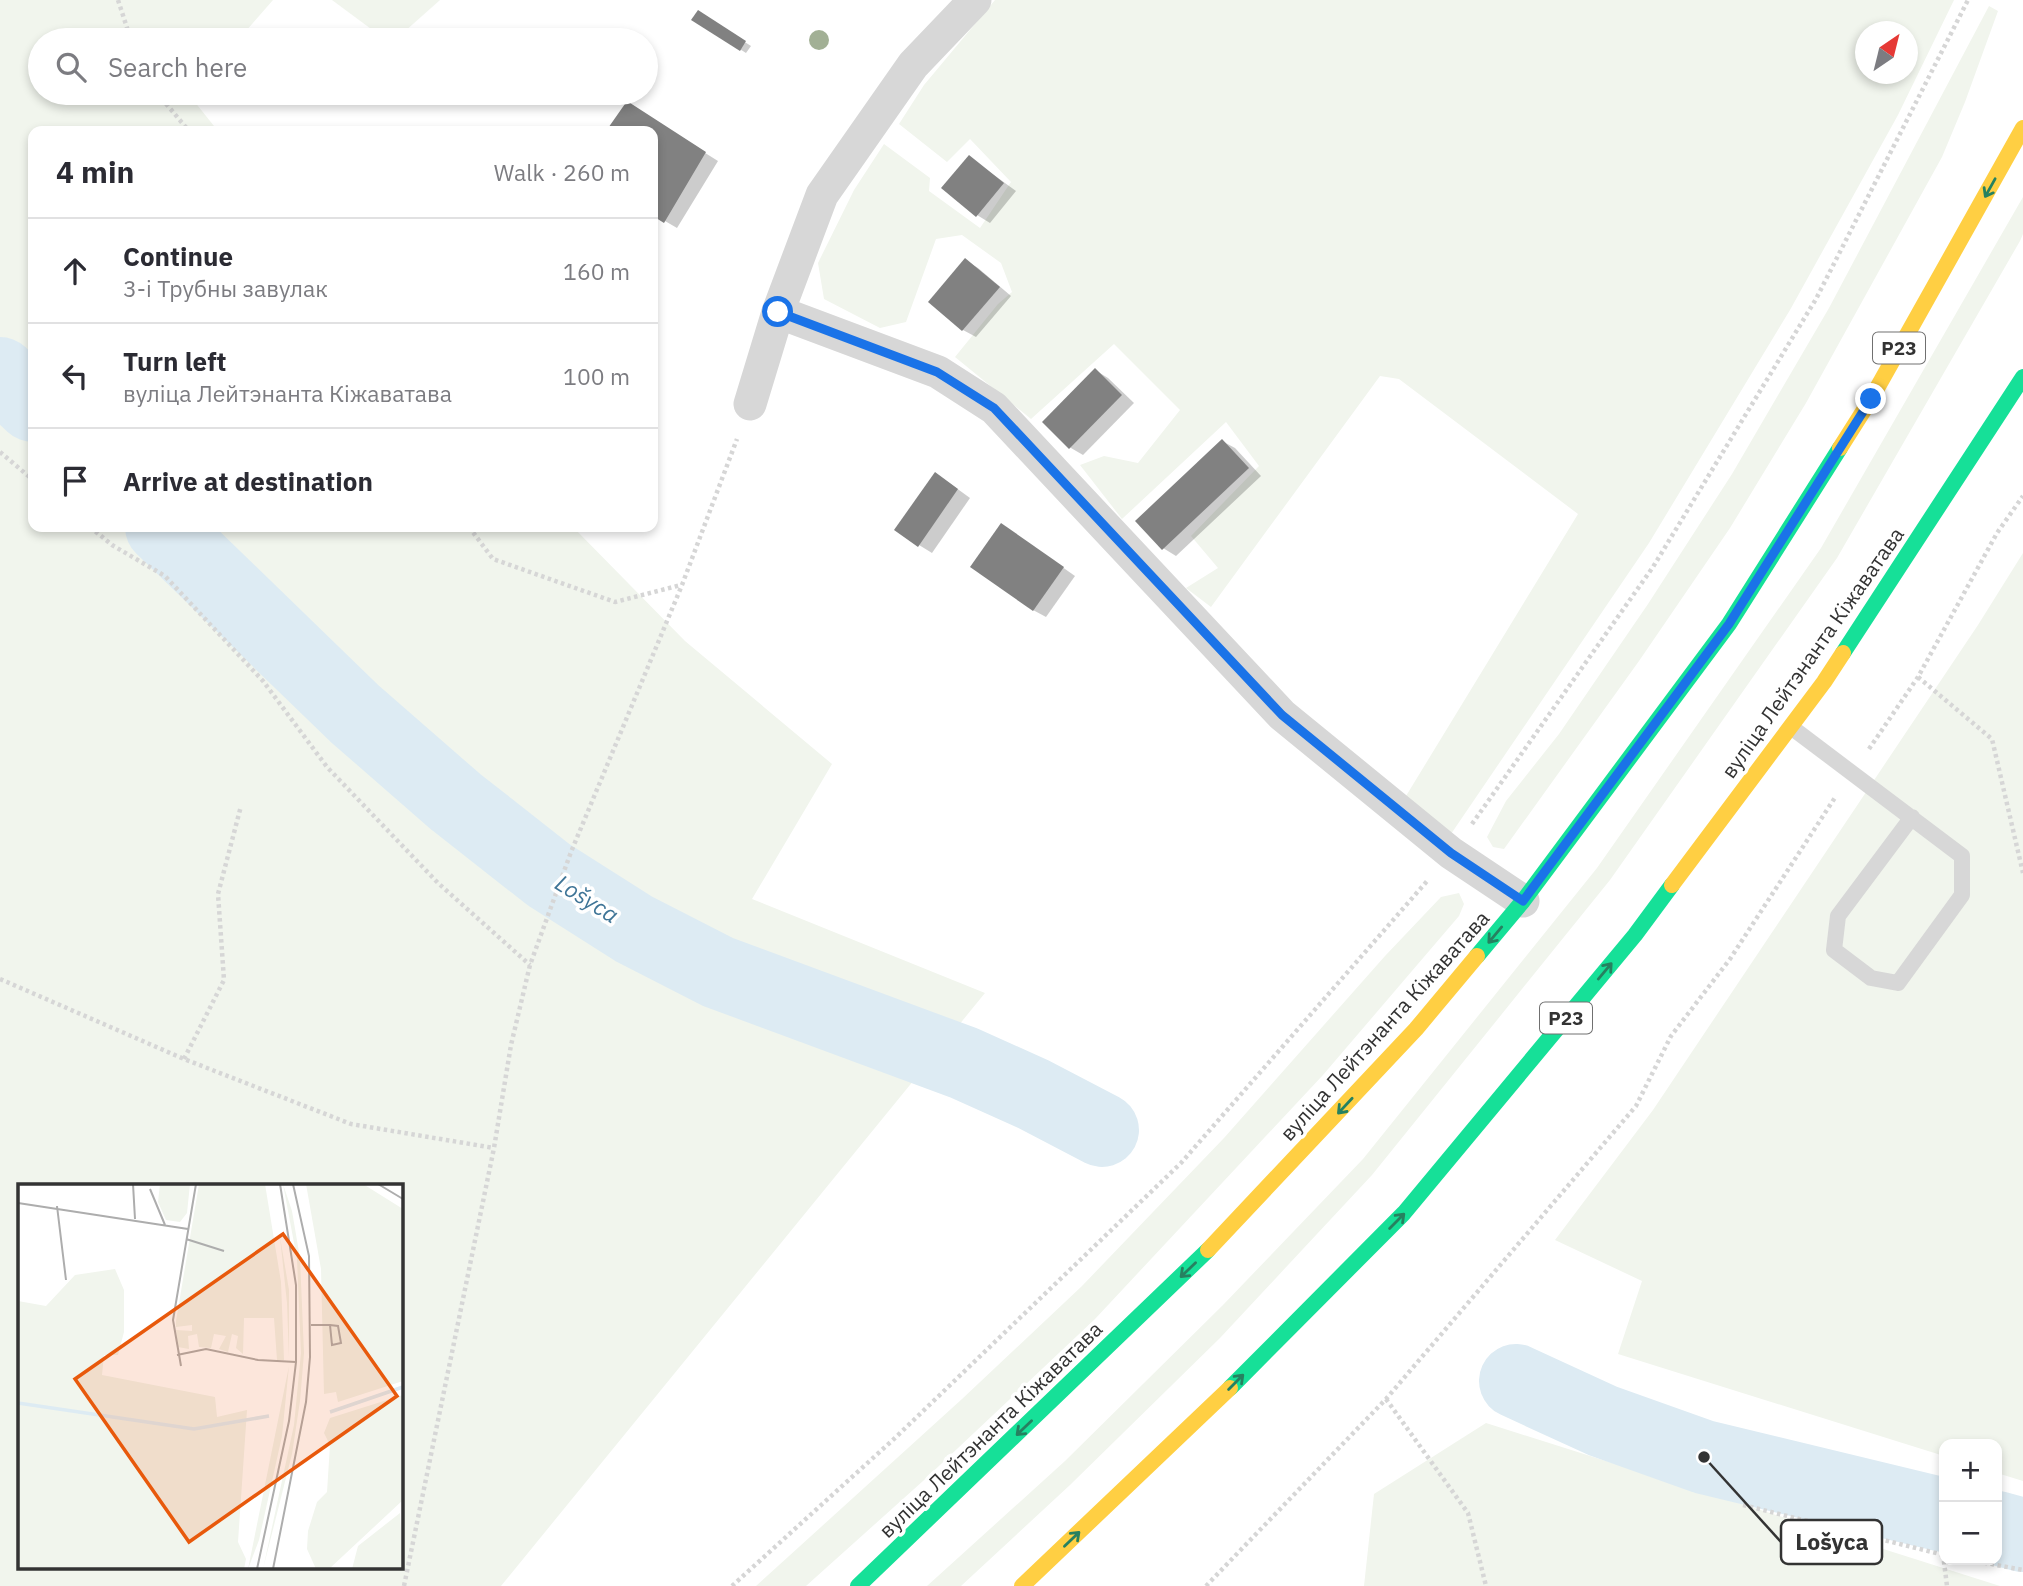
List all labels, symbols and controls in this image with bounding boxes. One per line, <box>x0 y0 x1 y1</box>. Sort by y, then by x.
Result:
north arrow <box>1855 21 1918 84</box>
search box <box>28 28 658 105</box>
icon: search <box>52 48 90 86</box>
text: Search here <box>108 50 247 84</box>
text: 4 min <box>56 152 134 191</box>
text: Walk · 260 m <box>494 157 630 187</box>
one-way arrow <box>1983 177 1997 197</box>
text: Continue <box>123 239 233 273</box>
icon: ahead <box>56 252 94 290</box>
text: 160 m <box>563 256 630 286</box>
text: 3-і Трубны завулак <box>123 273 328 303</box>
route start <box>762 296 793 327</box>
road number: Р23 <box>1873 332 1925 364</box>
text: Turn left <box>123 344 226 378</box>
icon: left <box>56 357 94 395</box>
text: 100 m <box>563 361 630 391</box>
text: вуліца Лейтэнанта Кіжаватава <box>123 378 452 408</box>
route end <box>1855 383 1886 414</box>
icon: arrive <box>56 462 94 500</box>
text: Arrive at destination <box>123 464 373 498</box>
street label: вуліца Лейтэнанта Кіжаватава <box>1715 521 1910 783</box>
water label: Lošyca <box>550 867 625 929</box>
street label: вуліца Лейтэнанта Кіжаватава <box>1273 904 1495 1146</box>
one-way arrow <box>1487 926 1503 944</box>
one-way arrow <box>1597 962 1613 980</box>
road number: Р23 <box>1540 1002 1592 1034</box>
one-way arrow <box>1336 1097 1353 1114</box>
inset map <box>18 1184 402 1568</box>
one-way arrow <box>1388 1212 1405 1229</box>
one-way arrow <box>1179 1262 1196 1279</box>
street label: вуліца Лейтэнанта Кіжаватава <box>873 1315 1108 1544</box>
one-way arrow <box>1227 1373 1244 1390</box>
one-way arrow <box>1016 1420 1033 1437</box>
map controls <box>1939 1439 2002 1565</box>
button: + <box>1939 1439 2002 1502</box>
button: − <box>1939 1502 2002 1565</box>
callout: Lošyca <box>1781 1520 1882 1564</box>
text: Lošyca <box>1795 1526 1869 1556</box>
one-way arrow <box>1063 1531 1081 1547</box>

